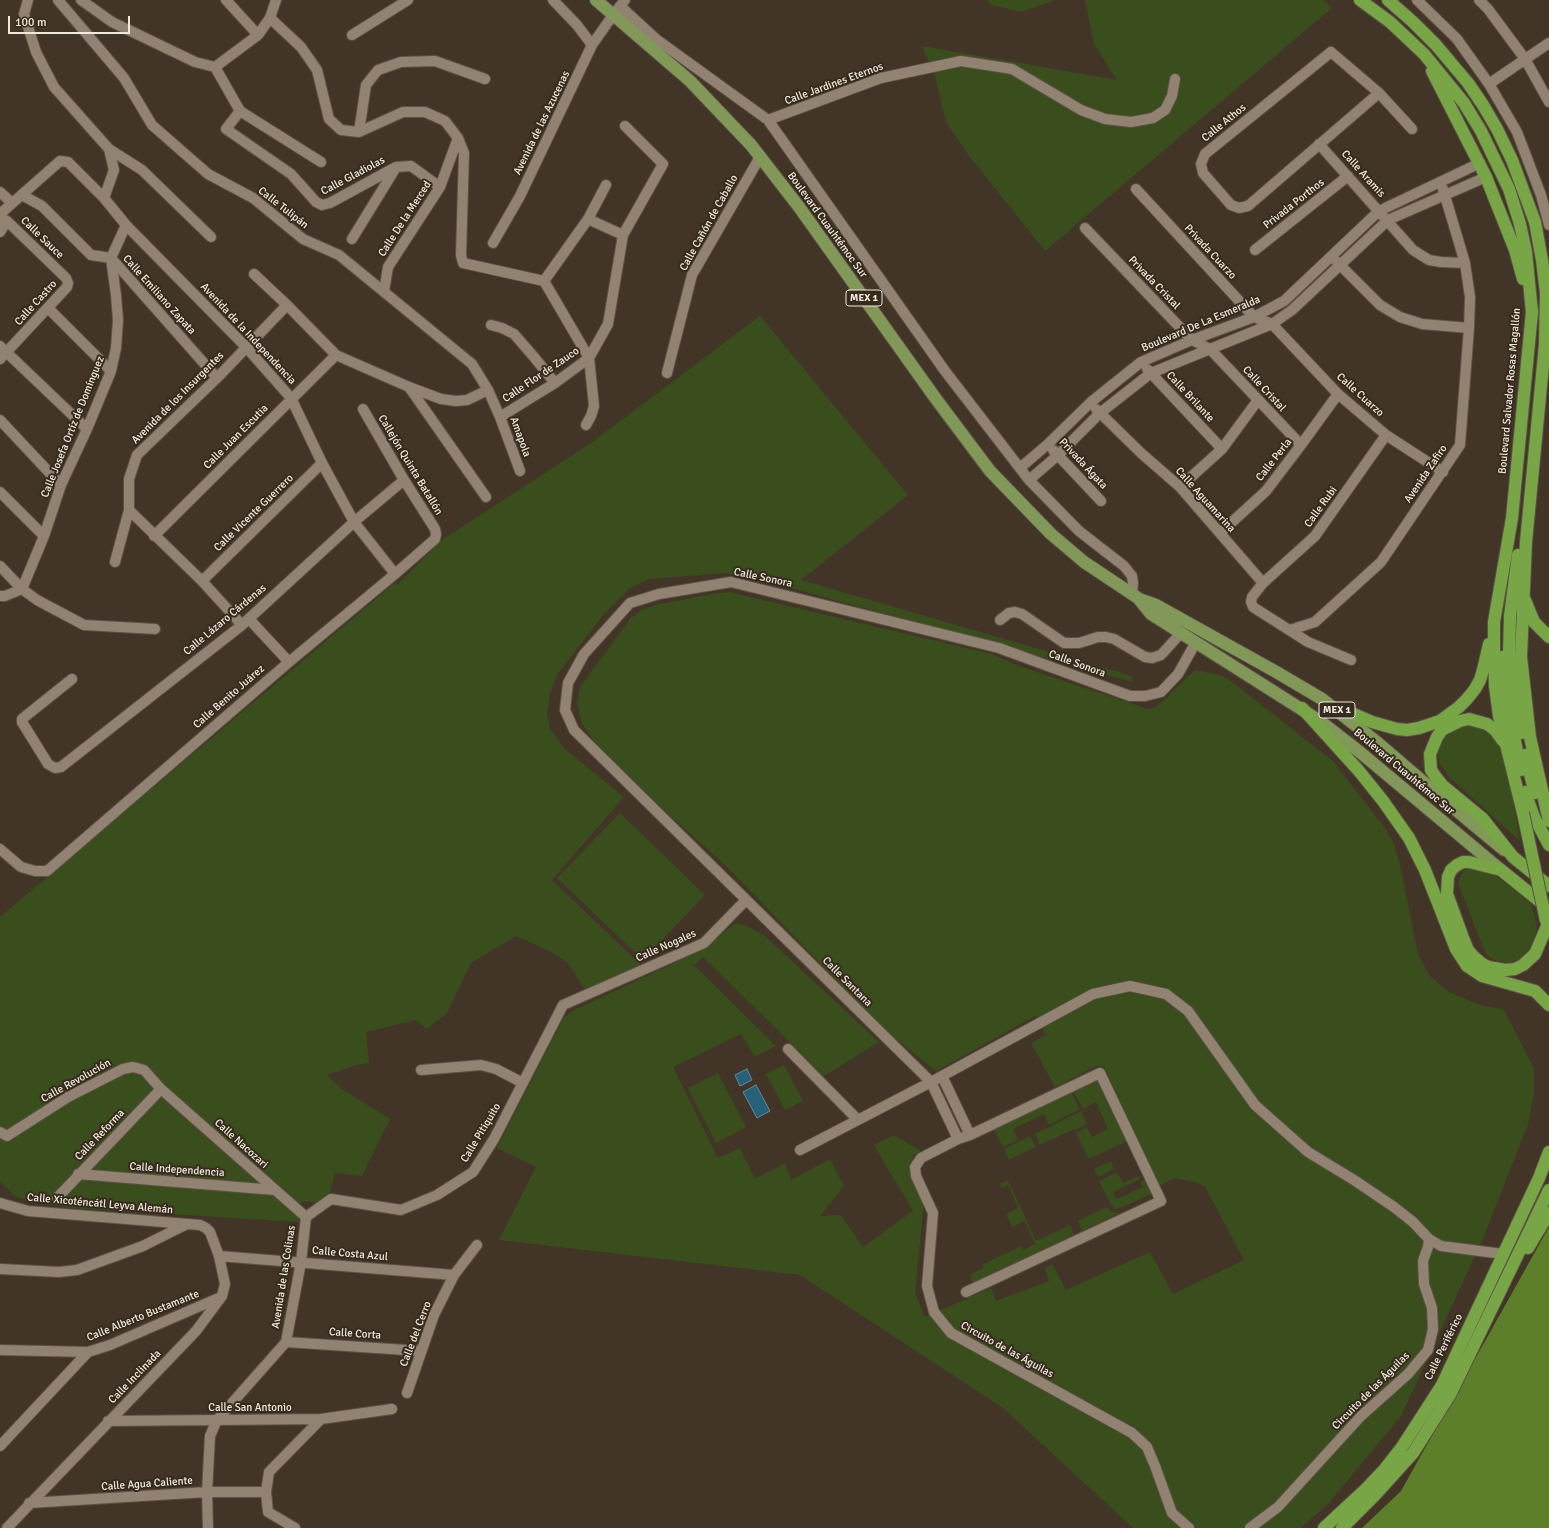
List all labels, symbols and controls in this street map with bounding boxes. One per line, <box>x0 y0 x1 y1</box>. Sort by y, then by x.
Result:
scale bar <box>10 8 132 34</box>
text: 100 m <box>15 15 47 30</box>
street label: Calle Jardines Eternos <box>783 60 885 108</box>
street label: Avenida de las Azucenas <box>511 69 573 177</box>
street label: Calle Athos <box>1199 101 1249 145</box>
street label: Calle Aramis <box>1338 148 1388 200</box>
street label: Calle Gladiolas <box>319 154 387 198</box>
street label: Boulevard Cuauhtémoc Sur <box>784 170 870 280</box>
street label: Calle Cañón de Caballo <box>677 173 741 273</box>
street label: Privada Porthos <box>1261 176 1327 232</box>
street label: Calle De la Merced <box>376 179 434 259</box>
street label: Calle Tulipán <box>255 184 311 232</box>
street label: Calle Sauce <box>18 214 66 262</box>
street label: Privada Cuarzo <box>1181 222 1239 282</box>
street label: Calle Emiliano Zapata <box>120 253 198 337</box>
street label: Privada Cristal <box>1125 254 1183 312</box>
street label: Calle Castro <box>12 278 60 328</box>
street label: Avenida de la Independencia <box>198 281 298 387</box>
road number: MEX 1 <box>846 290 882 306</box>
street label: Boulevard De La Esmeralda <box>1140 293 1262 355</box>
street label: Boulevard Salvador Rosas Magallón <box>1496 307 1524 475</box>
street label: Calle Flor de Zauco <box>500 345 582 405</box>
street label: Avenida de los Insurgentes <box>129 349 227 447</box>
street label: Calle Josefa Ortíz de Domínguez <box>39 354 107 500</box>
street label: Calle Cristal <box>1240 363 1288 415</box>
street label: Calle Brilante <box>1163 369 1217 425</box>
street label: Calle Cuarzo <box>1334 370 1386 420</box>
street label: Calle Juan Escutia <box>201 402 271 472</box>
street label: Callejón Quinta Batallón <box>375 413 445 517</box>
street label: Amapola <box>507 415 533 459</box>
street label: Privada Ágata <box>1056 436 1110 492</box>
street label: Calle Perla <box>1253 436 1295 484</box>
street label: Avenida Zafiro <box>1402 442 1450 506</box>
street label: Calle Aguamarina <box>1172 465 1238 535</box>
street label: Calle Vicente Guerrero <box>211 472 297 554</box>
street label: Calle Rubi <box>1302 484 1340 530</box>
street label: Calle Sonora <box>733 565 793 591</box>
street label: Calle Lázaro Cárdenas <box>181 582 269 658</box>
street label: Calle Sonora <box>1047 648 1107 680</box>
street label: Calle Benito Juárez <box>191 662 267 732</box>
road number: MEX 1 <box>1319 702 1355 718</box>
street label: Boulevard Cuauhtémoc Sur <box>1351 726 1457 818</box>
street label: Calle Nogales <box>634 927 698 965</box>
street label: Calle Santana <box>819 954 875 1010</box>
street label: Calle Revolución <box>39 1056 113 1106</box>
street label: Calle Pitiquito <box>458 1101 504 1165</box>
street label: Calle Reforma <box>72 1107 128 1163</box>
street label: Calle Nacozari <box>211 1116 271 1172</box>
street label: Calle Independencia <box>129 1160 225 1180</box>
street label: Calle Xicoténcátl Leyva Alemán <box>26 1191 174 1217</box>
street label: Avenida de las Colinas <box>269 1224 299 1330</box>
street label: Calle Costa Azul <box>312 1244 388 1264</box>
street label: Calle Alberto Bustamante <box>85 1287 201 1345</box>
street label: Calle del Cerro <box>397 1299 435 1369</box>
street label: Calle Periférico <box>1422 1312 1466 1382</box>
street label: Circuito de las Águilas <box>958 1319 1056 1381</box>
street label: Calle Corta <box>328 1326 382 1342</box>
street label: Calle Inclinada <box>106 1347 164 1407</box>
street label: Circuito de las Águilas <box>1329 1349 1413 1433</box>
street label: Calle San Antonio <box>208 1401 292 1415</box>
street label: Calle Agua Caliente <box>101 1474 193 1494</box>

